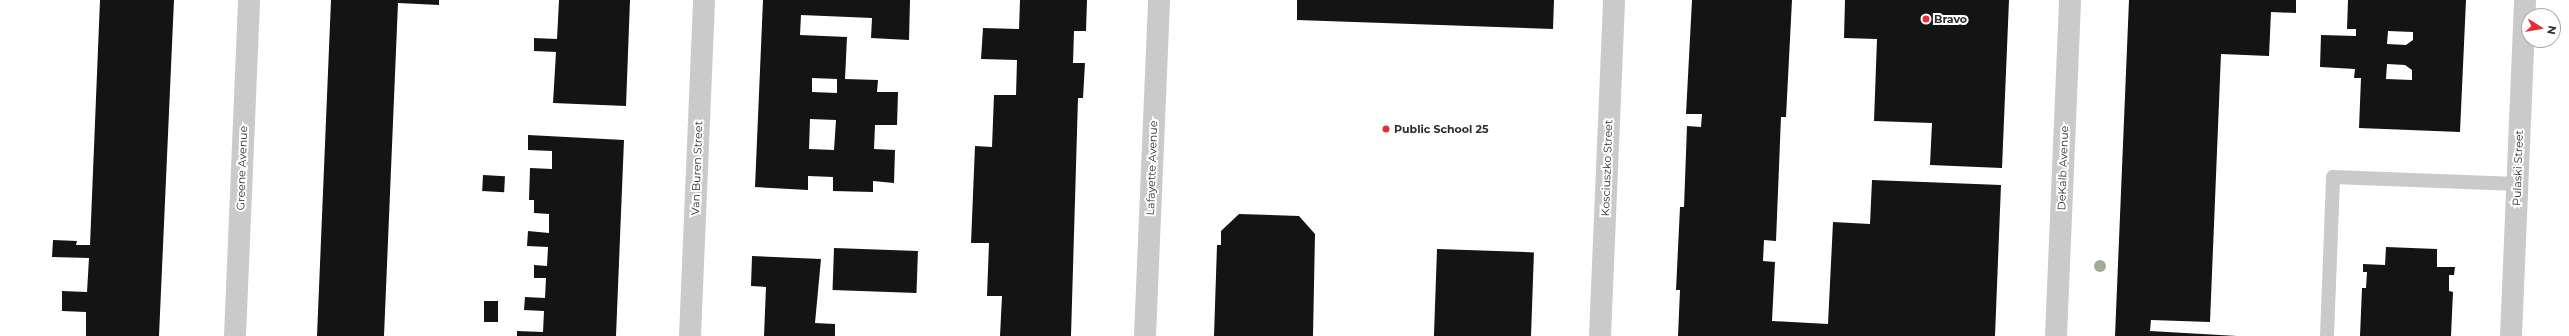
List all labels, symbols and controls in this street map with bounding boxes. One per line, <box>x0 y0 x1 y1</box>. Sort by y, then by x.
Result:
north arrow <box>2521 8 2561 48</box>
place label: Bravo <box>1934 12 1967 26</box>
marker: Bravo <box>1921 14 1931 24</box>
text: N <box>2544 24 2560 36</box>
street label: Kosciuszko Street <box>1599 119 1615 217</box>
street label: Lafayette Avenue <box>1144 120 1160 216</box>
street label: Van Buren Street <box>689 121 705 215</box>
place label: Public School 25 <box>1394 122 1488 136</box>
marker: Public School 25 <box>1381 124 1391 134</box>
street label: DeKalb Avenue <box>2055 125 2071 211</box>
street label: Greene Avenue <box>234 126 250 210</box>
street label: Pulaski Street <box>2510 130 2526 206</box>

